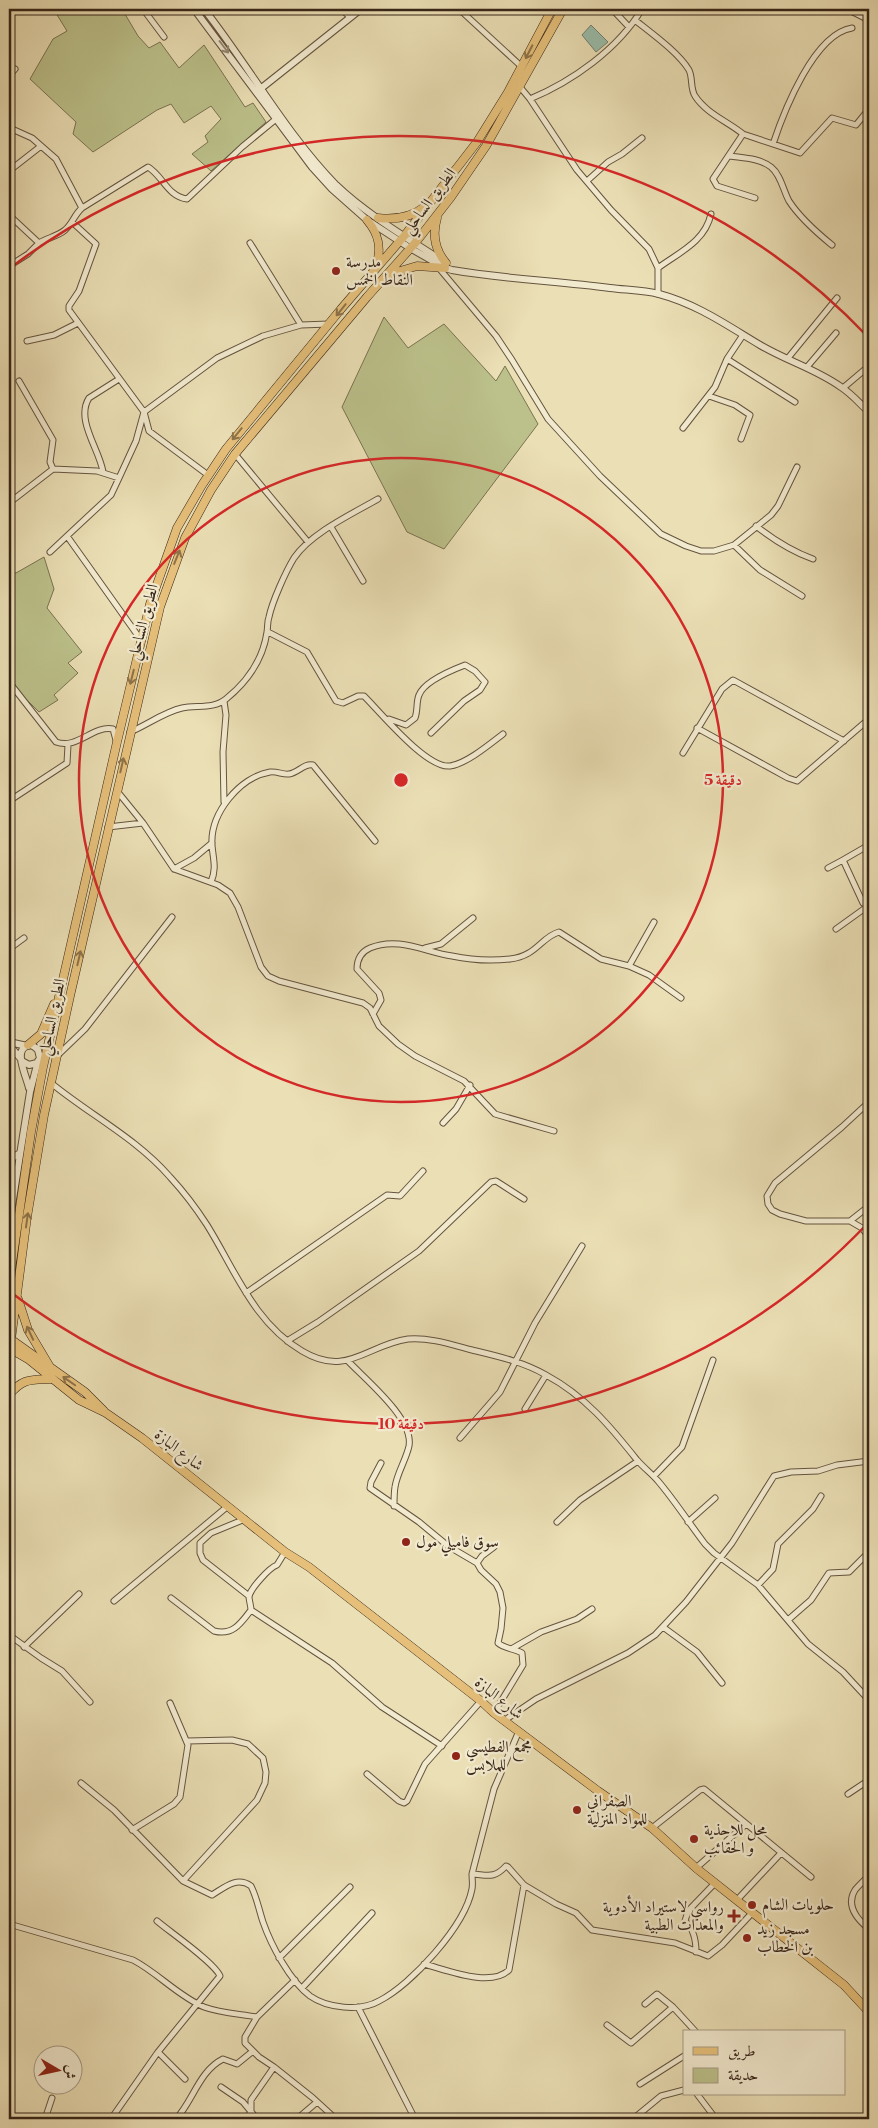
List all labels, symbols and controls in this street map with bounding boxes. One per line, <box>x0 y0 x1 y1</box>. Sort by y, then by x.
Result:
one-way arrow <box>218 40 229 53</box>
one-way arrow <box>524 44 533 59</box>
street label: الطريق الساحلي <box>398 164 464 241</box>
place label: مدرسة النقاط الخمس <box>346 252 413 290</box>
marker: مدرسة النقاط الخمس <box>330 265 342 277</box>
one-way arrow <box>336 303 347 316</box>
one-way arrow <box>232 428 243 441</box>
one-way arrow <box>173 550 183 565</box>
street label: الطريق الساحلي <box>123 582 168 664</box>
one-way arrow <box>127 669 136 685</box>
one-way arrow <box>118 757 127 773</box>
centre of rings <box>392 771 410 789</box>
text: 5 دقيقة <box>704 771 742 790</box>
one-way arrow <box>75 950 84 966</box>
street label: الطريق الساحلي <box>34 977 75 1058</box>
one-way arrow <box>22 1212 32 1228</box>
one-way arrow <box>25 1326 34 1341</box>
one-way arrow <box>63 1376 77 1386</box>
text: 10 دقيقة <box>378 1415 424 1434</box>
street label: شارع البازة <box>148 1425 208 1478</box>
place label: سوق فاميلي مول <box>416 1532 499 1557</box>
marker: سوق فاميلي مول <box>400 1536 412 1548</box>
street label: شارع البازة <box>469 1672 528 1726</box>
place label: مجمع الفطيسي للملابس <box>466 1737 532 1775</box>
marker: مجمع الفطيسي للملابس <box>450 1750 462 1762</box>
place label: الصفراني للمواد المنزلية <box>587 1791 647 1829</box>
marker: الصفراني للمواد المنزلية <box>571 1804 583 1816</box>
place label: محل للاحذية و الحقائب <box>704 1820 767 1858</box>
marker: محل للاحذية و الحقائب <box>688 1833 700 1845</box>
place label: رواسي لاستيراد الأدوية والمعدات الطبية <box>603 1895 724 1935</box>
place label: حلويات الشام <box>762 1895 834 1919</box>
marker: حلويات الشام <box>746 1899 758 1911</box>
marker: رواسي لاستيراد الأدوية والمعدات الطبية <box>728 1910 740 1922</box>
place label: مسجد زيد بن الخطاب <box>757 1919 813 1957</box>
marker: مسجد زيد بن الخطاب <box>741 1932 753 1944</box>
legend <box>683 2030 846 2096</box>
text: طريق <box>728 2042 755 2061</box>
north arrow <box>32 2046 82 2096</box>
text: ش <box>60 2064 80 2080</box>
text: حديقة <box>728 2066 758 2085</box>

